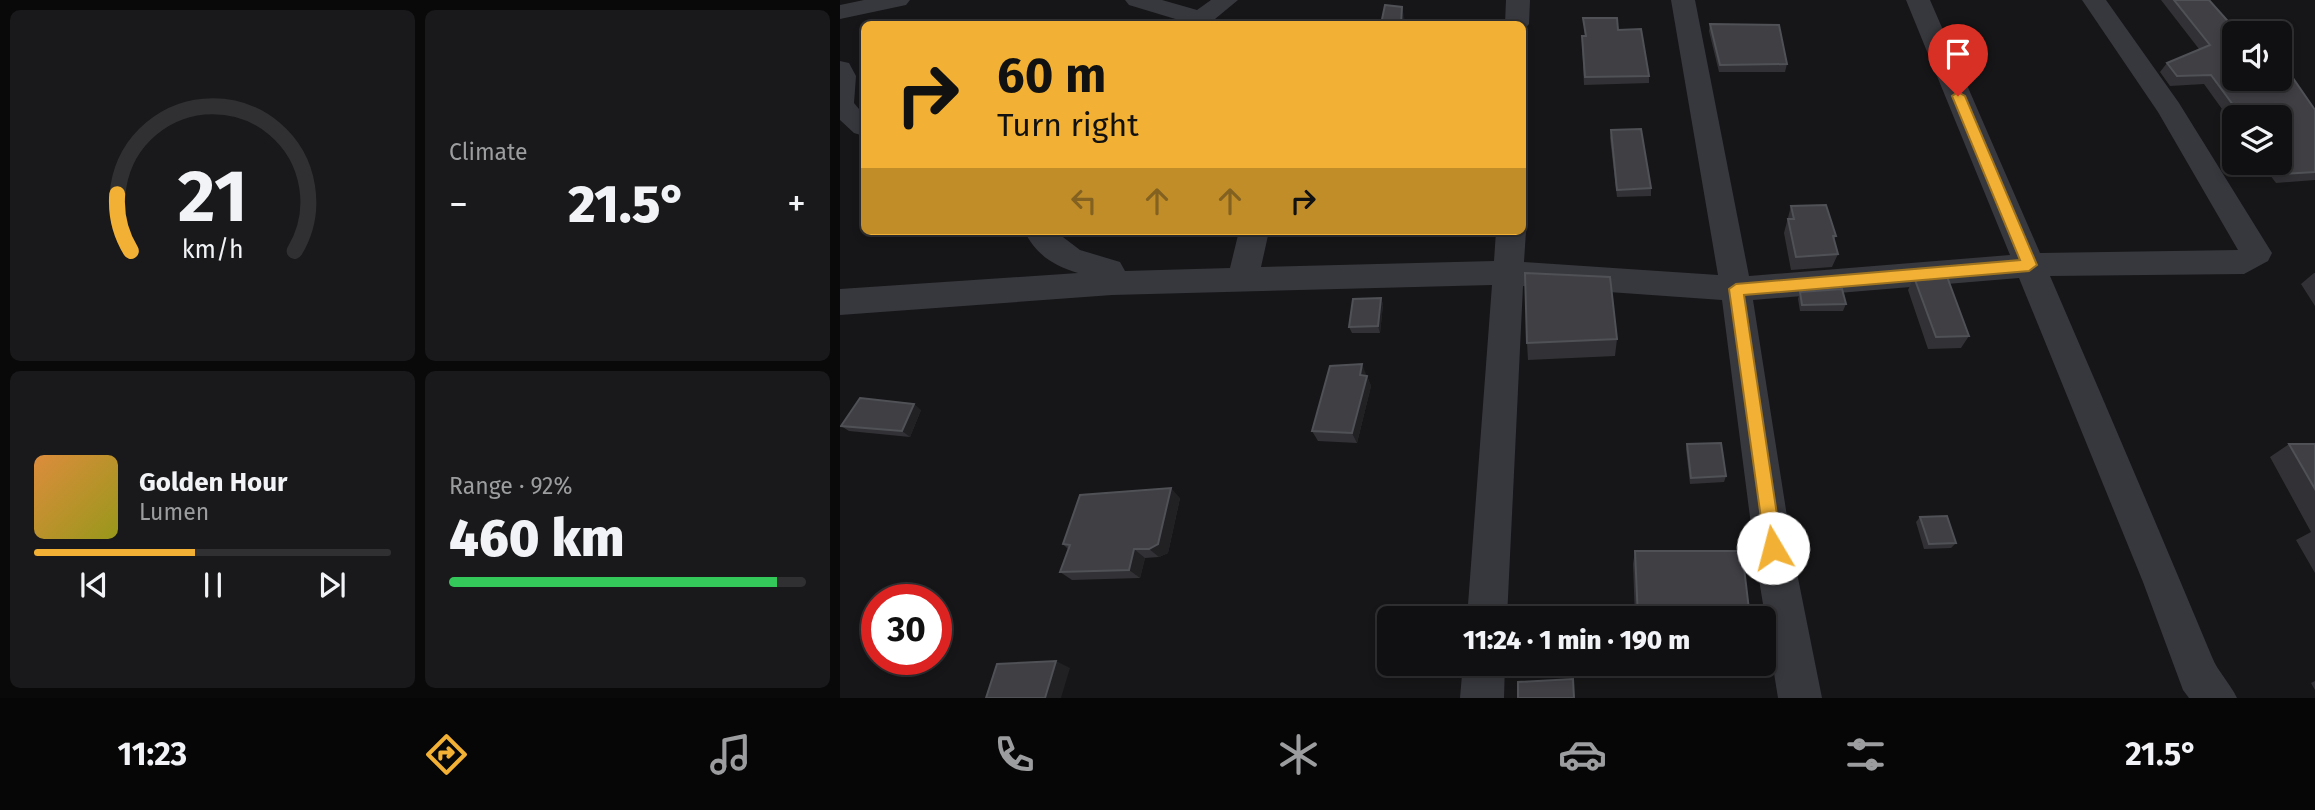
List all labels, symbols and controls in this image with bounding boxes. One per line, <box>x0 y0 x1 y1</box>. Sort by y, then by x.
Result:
map controls <box>2222 21 2292 175</box>
button: sound <box>2222 21 2292 91</box>
pin <box>1928 24 1988 96</box>
icon: arrive <box>1939 35 1977 73</box>
text: 60 m <box>997 46 1106 105</box>
icon: right <box>882 49 973 140</box>
button: layers <box>2222 105 2292 175</box>
text: Turn right <box>997 106 1139 144</box>
text: Climate <box>449 138 528 166</box>
text: 21 <box>178 154 247 241</box>
text: 21.5° <box>568 173 687 236</box>
text: − <box>449 181 468 227</box>
text: + <box>787 181 806 227</box>
icon: left <box>1065 182 1103 220</box>
icon: ahead <box>1138 182 1176 220</box>
icon: ahead <box>1211 182 1249 220</box>
icon: right <box>1284 182 1322 220</box>
text: km/h <box>182 235 243 265</box>
text: Golden Hour <box>139 467 287 498</box>
text: Range · 92% <box>449 472 572 500</box>
text: Lumen <box>139 498 209 526</box>
text: 460 km <box>449 507 625 570</box>
position arrow <box>1736 511 1810 585</box>
icon: previous <box>75 566 113 604</box>
icon: pause <box>194 566 232 604</box>
icon: next <box>313 566 351 604</box>
speed limit sign: 30 <box>861 584 952 675</box>
text: 11:24 · 1 min · 190 m <box>1463 625 1690 656</box>
icon: directions <box>422 730 471 779</box>
icon: music <box>706 730 755 779</box>
icon: phone <box>990 730 1039 779</box>
icon: climate <box>1274 730 1323 779</box>
icon: car <box>1558 730 1607 779</box>
icon: filters <box>1841 730 1890 779</box>
text: 11:23 <box>117 735 187 773</box>
text: 21.5° <box>2125 735 2197 773</box>

